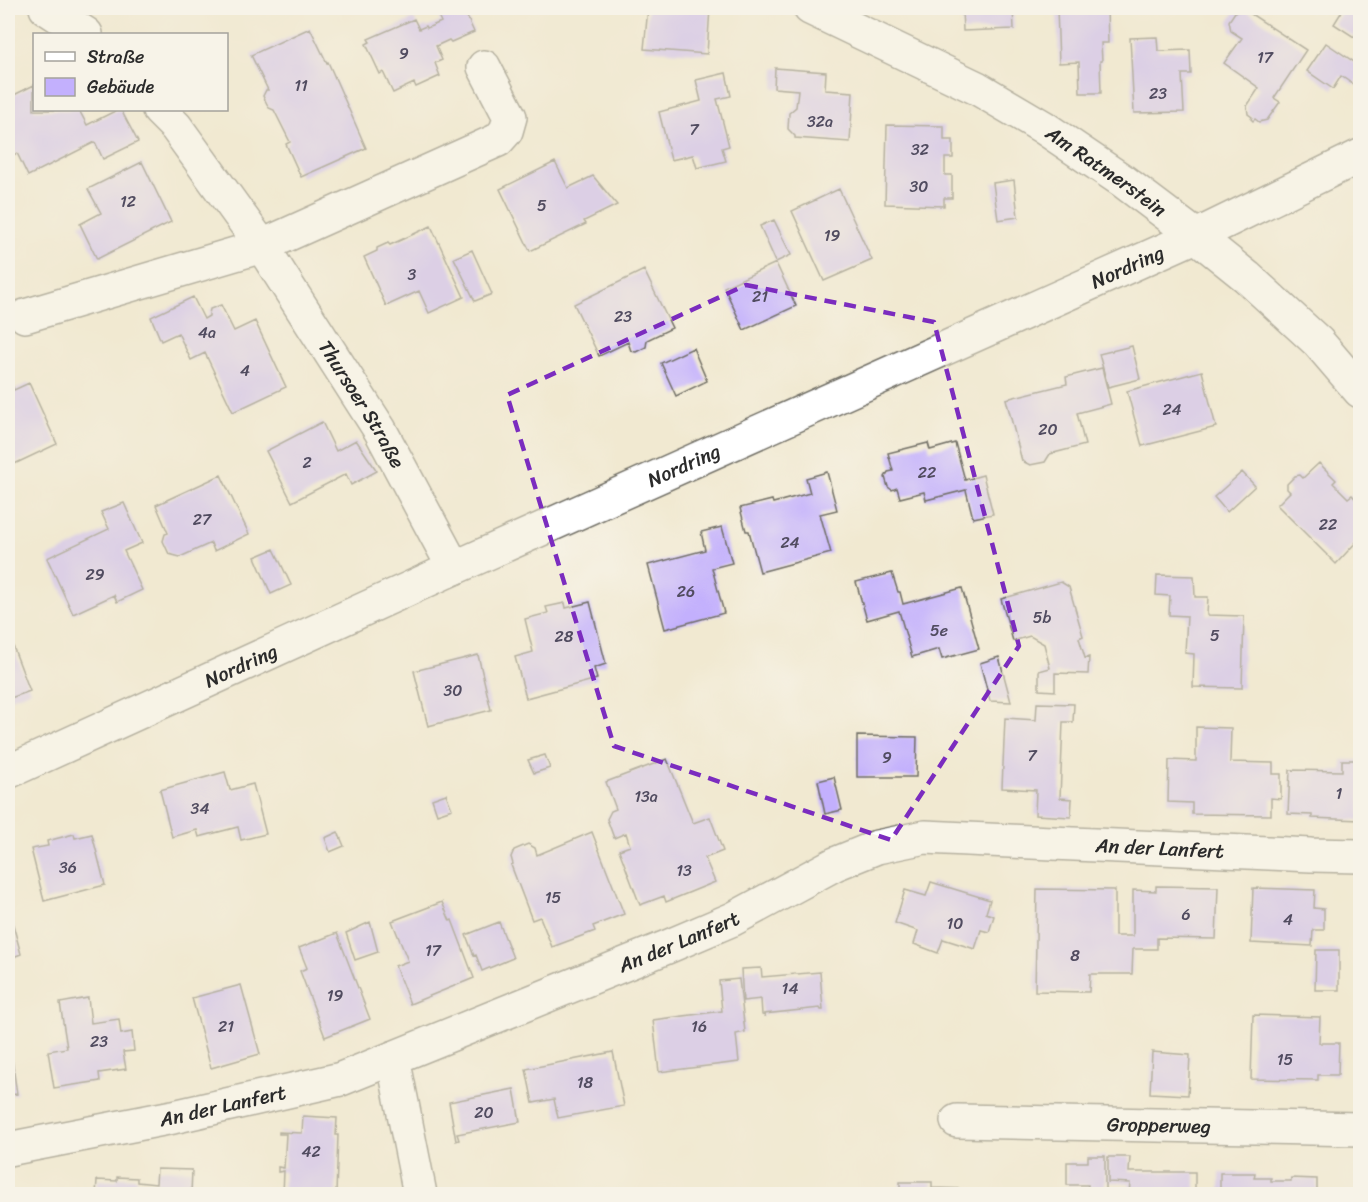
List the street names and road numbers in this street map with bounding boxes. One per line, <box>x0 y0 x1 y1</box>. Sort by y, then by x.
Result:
street label: Am Ratmerstein <box>1037 116 1175 227</box>
street label: Nordring <box>1085 235 1170 299</box>
street label: Thursoer Straße <box>309 333 415 475</box>
street label: Nordring <box>641 434 726 497</box>
street label: Nordring <box>199 634 283 698</box>
street label: An der Lanfert <box>1094 828 1225 869</box>
street label: An der Lanfert <box>612 901 747 983</box>
street label: An der Lanfert <box>156 1075 290 1137</box>
street label: Gropperweg <box>1107 1107 1211 1144</box>

